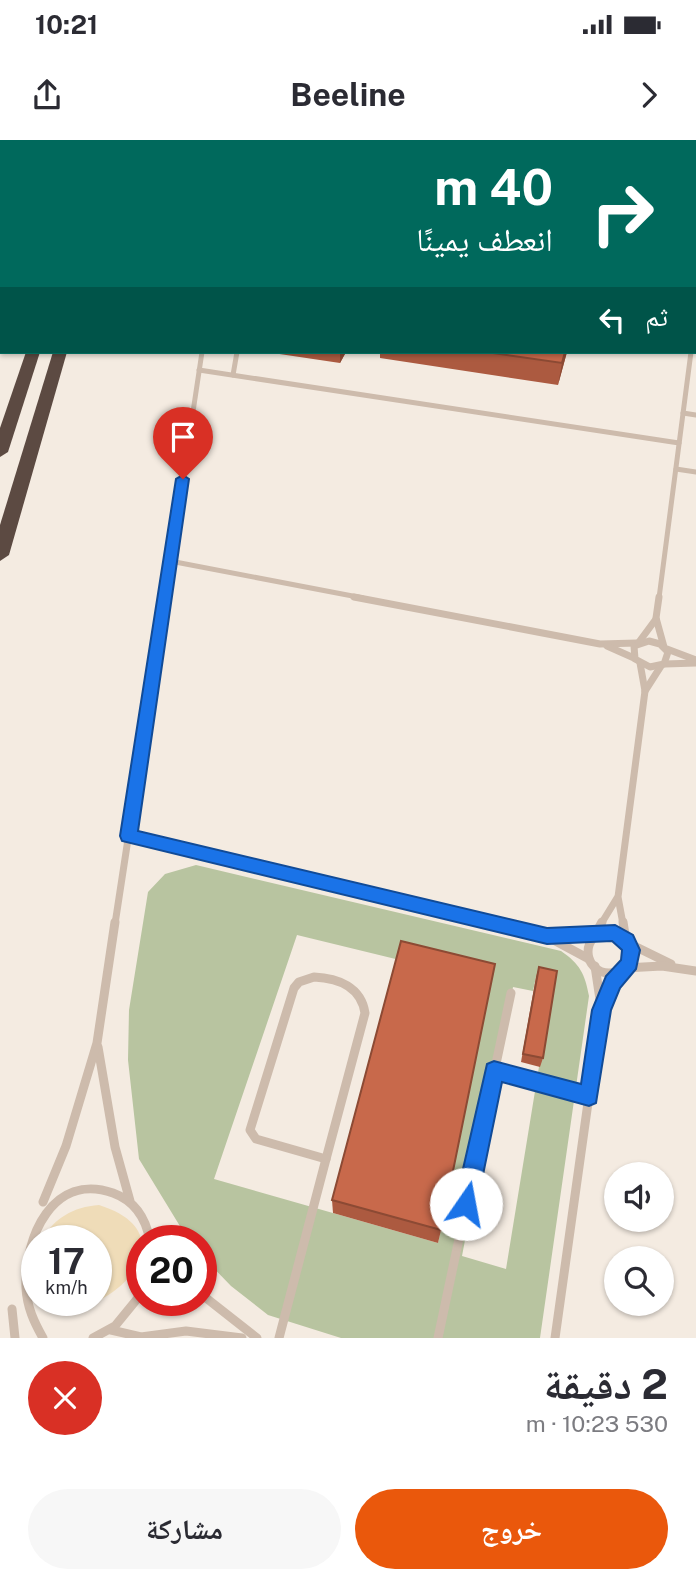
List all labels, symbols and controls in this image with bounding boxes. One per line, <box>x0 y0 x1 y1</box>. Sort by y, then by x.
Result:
text: 10:21 <box>35 9 98 40</box>
icon: share <box>28 76 66 114</box>
text: Beeline <box>290 76 406 113</box>
icon: forward <box>630 76 668 114</box>
text: 40 m <box>434 158 553 216</box>
icon: right <box>577 168 668 259</box>
text: انعطف يمينًا <box>416 221 553 258</box>
icon: left <box>593 301 631 339</box>
text: ثم <box>645 301 668 332</box>
pin <box>153 407 213 479</box>
icon: arrive <box>164 418 202 456</box>
map controls <box>604 1162 674 1316</box>
button: sound <box>604 1162 674 1232</box>
position arrow <box>429 1167 503 1241</box>
speed limit sign: 20 <box>126 1225 217 1316</box>
text: 17 <box>48 1241 85 1282</box>
button: search <box>604 1246 674 1316</box>
text: km/h <box>45 1277 88 1298</box>
text: 2 دقيقة <box>544 1359 668 1408</box>
button: close <box>28 1361 102 1435</box>
text: 530 m · 10:23 <box>526 1410 668 1437</box>
button: مشاركة <box>28 1489 341 1569</box>
button: خروج <box>355 1489 668 1569</box>

